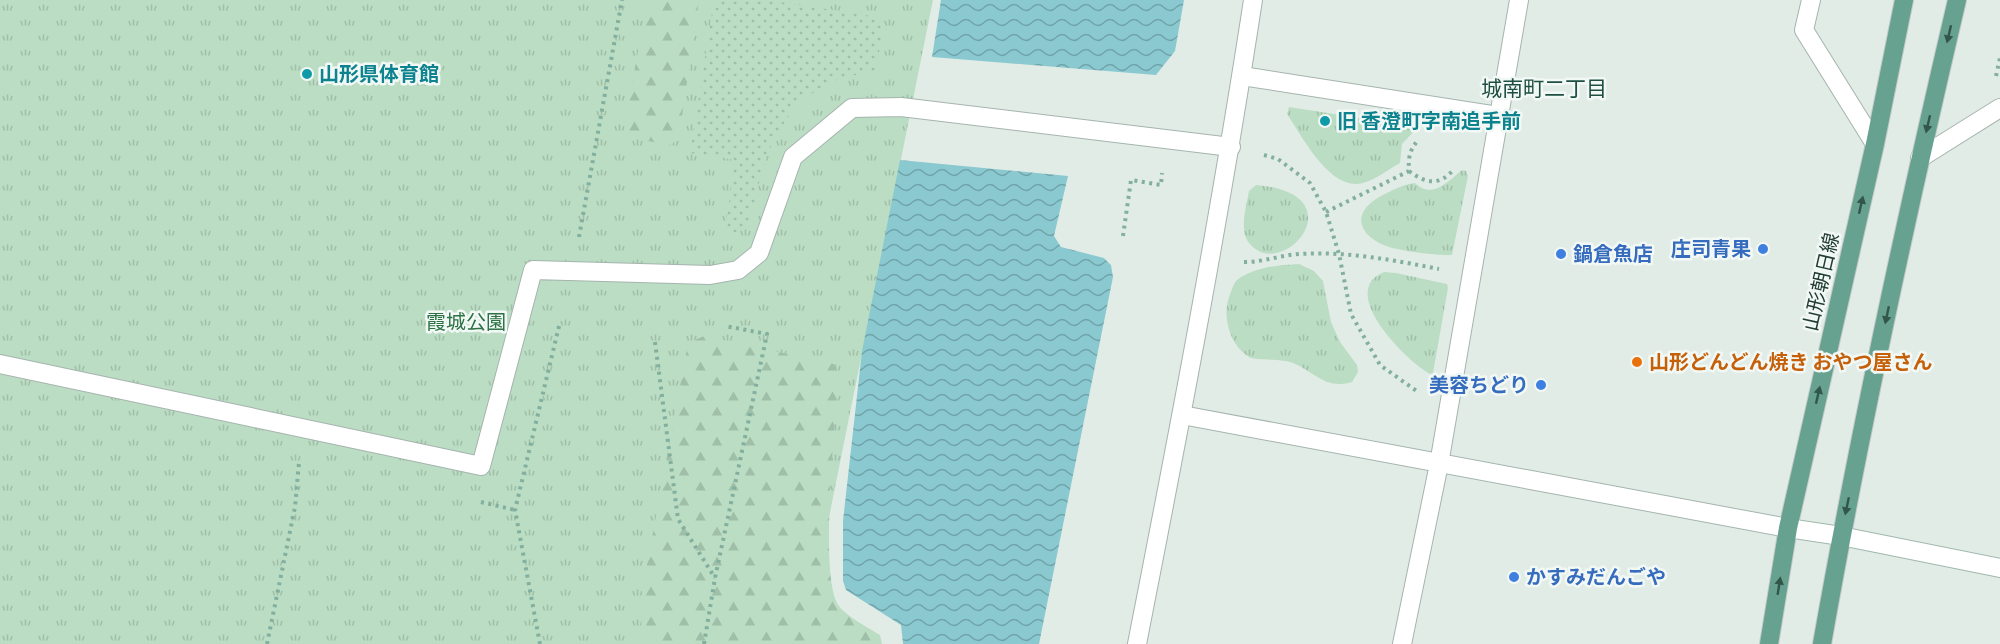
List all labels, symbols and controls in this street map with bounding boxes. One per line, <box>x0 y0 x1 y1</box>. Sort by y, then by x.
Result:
one-way arrow <box>1944 24 1953 43</box>
place label: 山形県体育館 <box>319 60 439 87</box>
marker: 山形県体育館 <box>300 67 314 81</box>
district label: 城南町二丁目 <box>1481 74 1607 102</box>
place label: 旧 香澄町字南追手前 <box>1337 107 1521 134</box>
marker: 旧 香澄町字南追手前 <box>1318 114 1332 128</box>
one-way arrow <box>1922 115 1932 133</box>
one-way arrow <box>1857 195 1866 214</box>
street label: 山形朝日線 <box>1796 230 1845 334</box>
place label: 庄司青果 <box>1671 235 1751 262</box>
place label: 鍋倉魚店 <box>1573 240 1653 267</box>
marker: 庄司青果 <box>1756 242 1770 256</box>
marker: 鍋倉魚店 <box>1554 247 1568 261</box>
one-way arrow <box>1882 305 1891 324</box>
park label: 霞城公園 <box>426 308 506 335</box>
place label: 山形どんどん焼き おやつ屋さん <box>1649 348 1932 375</box>
marker: 山形どんどん焼き おやつ屋さん <box>1630 355 1644 369</box>
place label: 美容ちどり <box>1429 371 1529 398</box>
marker: 美容ちどり <box>1534 378 1548 392</box>
one-way arrow <box>1814 386 1824 405</box>
one-way arrow <box>1842 496 1852 515</box>
place label: かすみだんごや <box>1526 563 1666 590</box>
marker: かすみだんごや <box>1507 570 1521 584</box>
one-way arrow <box>1774 577 1783 596</box>

